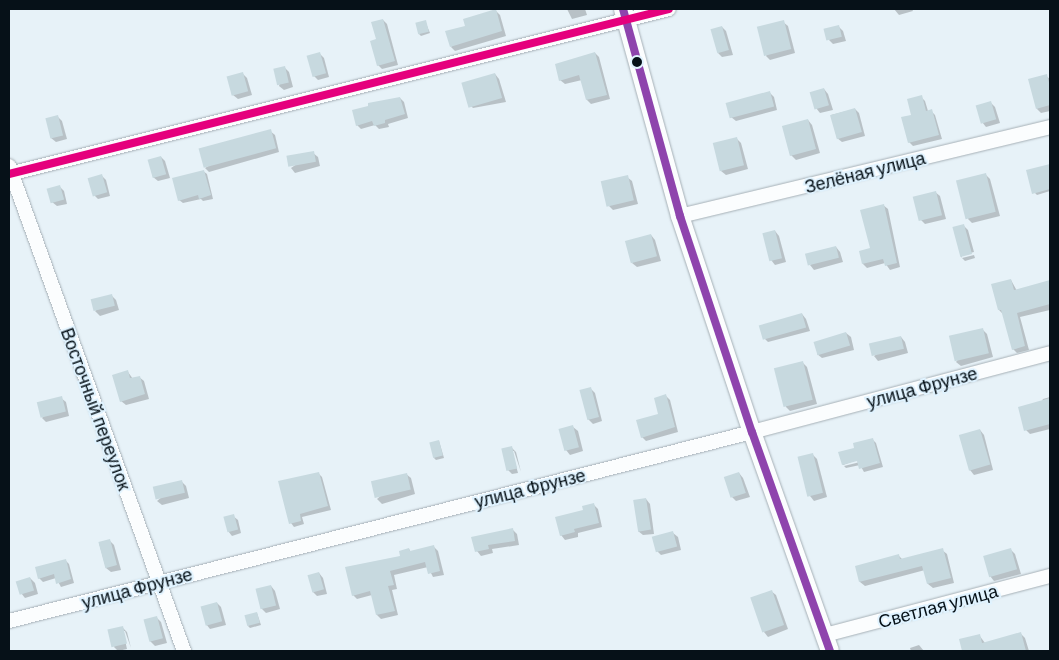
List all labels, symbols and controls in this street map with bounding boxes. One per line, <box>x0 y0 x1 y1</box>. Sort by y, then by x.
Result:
unlabelled marker <box>632 57 642 67</box>
street label: Зелёная улица <box>802 147 928 197</box>
street label: Восточный переулок <box>57 325 135 493</box>
street label: улица Фрунзе <box>864 362 980 412</box>
street label: улица Фрунзе <box>472 464 588 512</box>
street label: улица Фрунзе <box>79 563 195 613</box>
street label: Светлая улица <box>876 580 1000 632</box>

